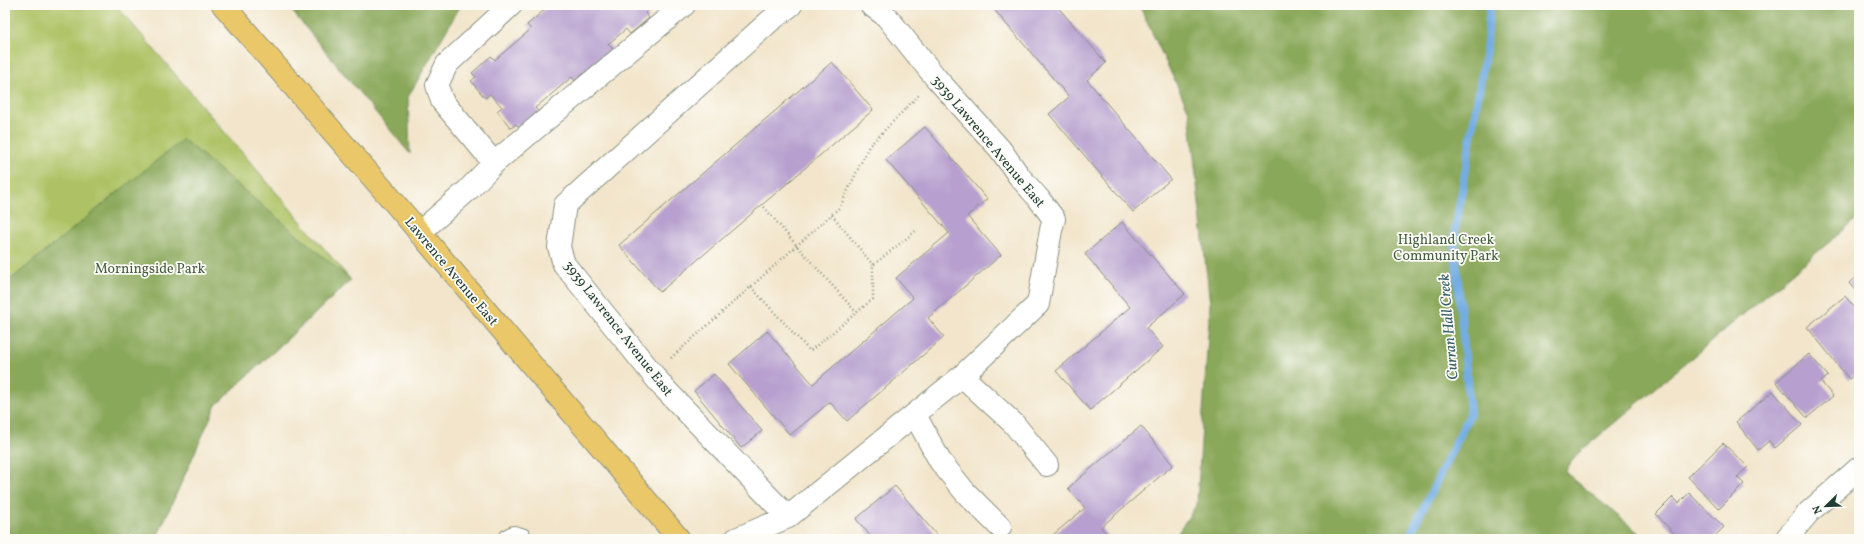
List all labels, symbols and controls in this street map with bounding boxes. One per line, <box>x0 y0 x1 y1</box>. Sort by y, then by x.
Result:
street label: 3939 Lawrence Avenue East <box>927 72 1049 212</box>
street label: Lawrence Avenue East <box>400 214 502 330</box>
park label: Highland Creek Community Park <box>1393 231 1499 266</box>
street label: 3939 Lawrence Avenue East <box>559 257 677 401</box>
park label: Morningside Park <box>95 260 206 279</box>
water label: Curran Hall Creek <box>1434 273 1465 381</box>
north arrow <box>1806 486 1846 526</box>
text: N <box>1810 503 1827 516</box>

